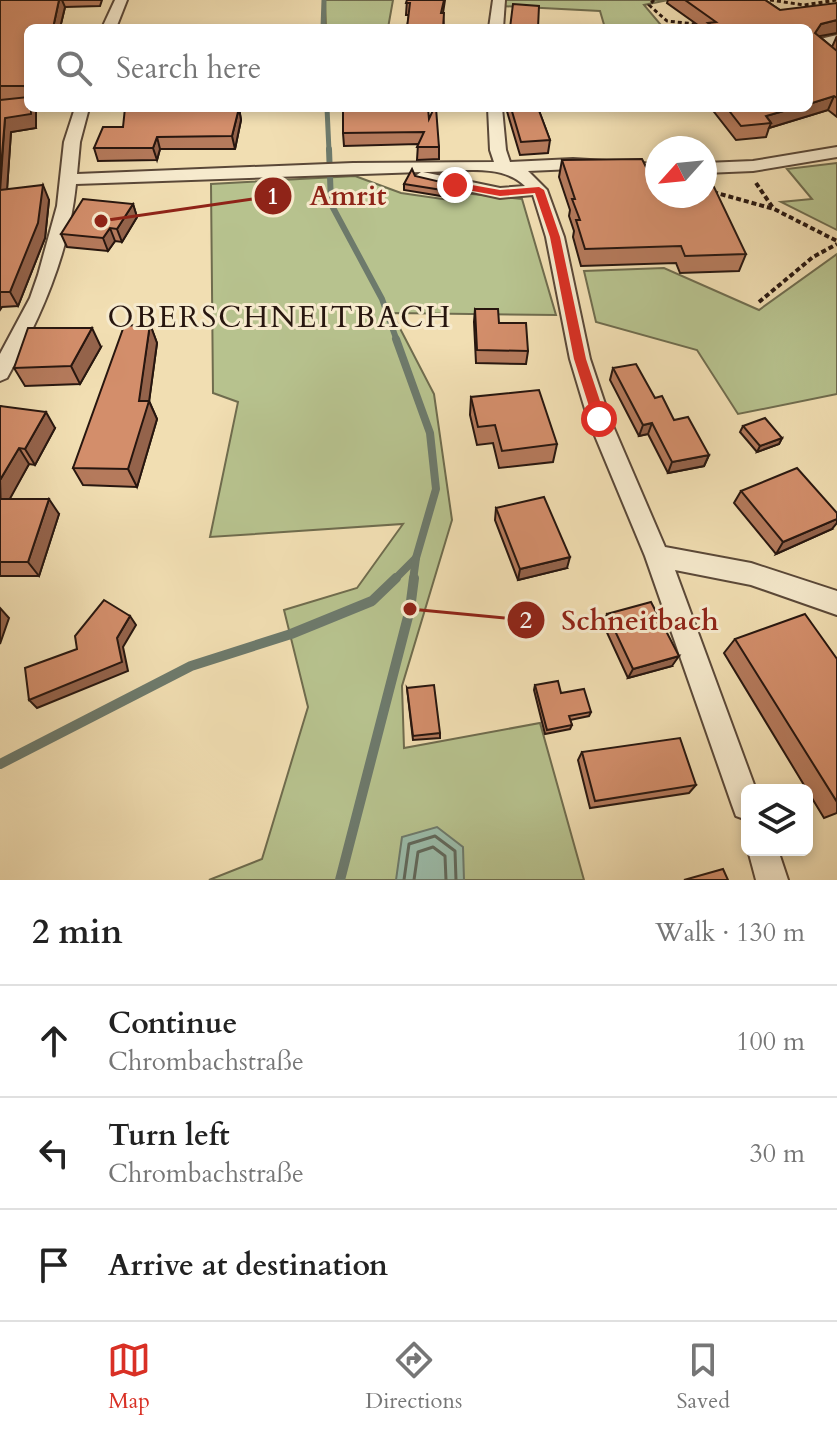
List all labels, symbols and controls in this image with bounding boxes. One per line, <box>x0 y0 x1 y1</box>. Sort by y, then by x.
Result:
search box <box>24 24 813 112</box>
icon: search <box>52 46 96 90</box>
text: Search here <box>116 48 261 89</box>
north arrow <box>645 136 717 208</box>
route end <box>437 167 473 203</box>
callout: Amrit <box>253 170 402 222</box>
text: Amrit <box>310 177 387 215</box>
text: 1 <box>267 180 279 213</box>
district label: OBERSCHNEITBACH <box>108 297 452 338</box>
route start <box>581 401 617 437</box>
callout: Schneitbach <box>506 594 735 646</box>
text: Schneitbach <box>561 602 719 640</box>
text: 2 <box>520 604 532 637</box>
map controls <box>741 784 813 856</box>
button: layers <box>741 784 813 856</box>
text: 2 min <box>32 909 123 955</box>
text: Walk · 130 m <box>655 915 805 950</box>
text: Continue <box>108 1003 237 1044</box>
icon: ahead <box>32 1019 76 1063</box>
text: 100 m <box>736 1024 805 1059</box>
text: Chrombachstraße <box>108 1044 304 1079</box>
text: Turn left <box>108 1115 230 1156</box>
icon: left <box>32 1131 76 1175</box>
text: 30 m <box>749 1136 805 1171</box>
text: Chrombachstraße <box>108 1156 304 1191</box>
icon: arrive <box>32 1243 76 1287</box>
text: Arrive at destination <box>108 1245 388 1286</box>
tab: Map <box>107 1338 151 1416</box>
tab: Directions <box>365 1338 462 1416</box>
tab: Saved <box>677 1338 730 1416</box>

